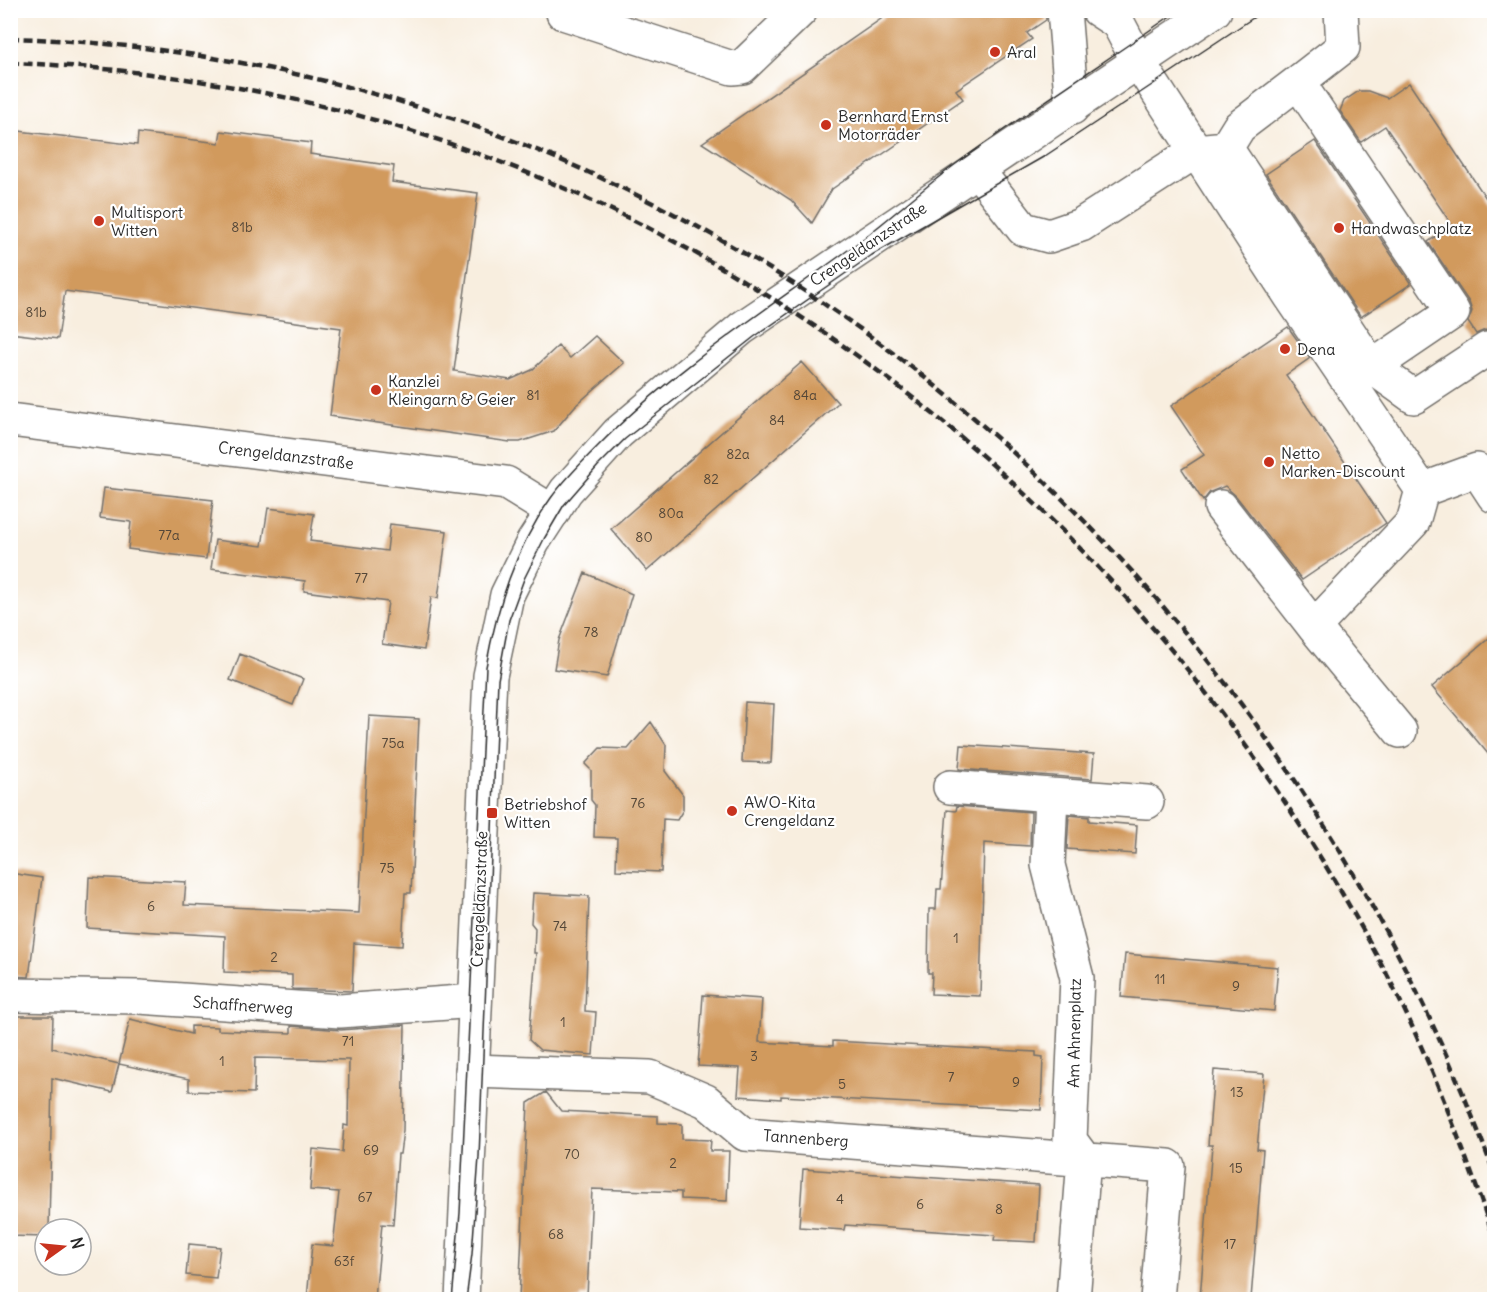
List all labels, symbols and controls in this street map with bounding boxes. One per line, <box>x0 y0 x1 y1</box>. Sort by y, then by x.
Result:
place label: Aral <box>1007 42 1036 62</box>
marker: Aral <box>988 45 1002 59</box>
place label: Bernhard Ernst Motorräder <box>838 106 949 144</box>
marker: Bernhard Ernst Motorräder <box>819 118 833 132</box>
street label: Crengeldanzstraße <box>806 198 930 290</box>
place label: Multisport Witten <box>111 202 184 240</box>
marker: Multisport Witten <box>92 214 106 228</box>
house number: 81b <box>231 218 253 236</box>
place label: Handwaschplatz <box>1351 218 1472 238</box>
marker: Handwaschplatz <box>1332 221 1346 235</box>
house number: 81b <box>25 303 47 321</box>
place label: Dena <box>1297 339 1335 359</box>
marker: Dena <box>1278 342 1292 356</box>
place label: Kanzlei Kleingarn & Geier <box>388 371 516 409</box>
marker: Kanzlei Kleingarn & Geier <box>369 383 383 397</box>
house number: 81 <box>526 386 540 404</box>
house number: 84a <box>793 386 817 404</box>
house number: 84 <box>769 411 785 429</box>
street label: Crengeldanzstraße <box>217 437 355 473</box>
place label: Netto Marken-Discount <box>1281 443 1406 481</box>
house number: 82a <box>726 445 750 463</box>
marker: Netto Marken-Discount <box>1262 455 1276 469</box>
house number: 82 <box>703 470 719 488</box>
house number: 80a <box>658 504 684 522</box>
house number: 77a <box>158 526 180 544</box>
house number: 80 <box>635 528 653 546</box>
house number: 77 <box>354 569 368 587</box>
house number: 78 <box>584 623 598 641</box>
house number: 75a <box>382 734 404 752</box>
place label: AWO-Kita Crengeldanz <box>744 792 835 830</box>
place label: Betriebshof Witten <box>504 794 587 832</box>
house number: 76 <box>631 794 645 812</box>
marker: AWO-Kita Crengeldanz <box>725 804 739 818</box>
marker: Betriebshof Witten <box>485 806 499 820</box>
street label: Crengeldanzstraße <box>467 830 491 968</box>
house number: 75 <box>380 859 394 877</box>
house number: 6 <box>147 897 155 915</box>
house number: 74 <box>553 917 567 935</box>
house number: 1 <box>953 929 959 947</box>
house number: 2 <box>270 948 278 966</box>
house number: 11 <box>1154 970 1166 988</box>
house number: 9 <box>1232 977 1240 995</box>
street label: Am Ahnenplatz <box>1063 978 1085 1088</box>
street label: Schaffnerweg <box>192 992 294 1018</box>
house number: 1 <box>560 1013 566 1031</box>
house number: 71 <box>342 1032 354 1050</box>
house number: 3 <box>750 1047 758 1065</box>
house number: 1 <box>219 1052 225 1070</box>
house number: 7 <box>948 1068 955 1086</box>
house number: 9 <box>1012 1073 1020 1091</box>
house number: 5 <box>838 1075 846 1093</box>
house number: 13 <box>1230 1083 1244 1101</box>
street label: Tannenberg <box>763 1125 849 1151</box>
house number: 69 <box>363 1141 379 1159</box>
house number: 70 <box>564 1145 580 1163</box>
house number: 2 <box>669 1154 677 1172</box>
house number: 15 <box>1229 1159 1243 1177</box>
house number: 67 <box>358 1188 373 1206</box>
house number: 4 <box>836 1190 844 1208</box>
house number: 6 <box>916 1195 924 1213</box>
house number: 8 <box>995 1200 1003 1218</box>
north arrow <box>33 1217 93 1277</box>
house number: 68 <box>548 1225 564 1243</box>
text: N <box>66 1235 89 1251</box>
house number: 17 <box>1224 1235 1236 1253</box>
house number: 63f <box>334 1252 355 1270</box>

